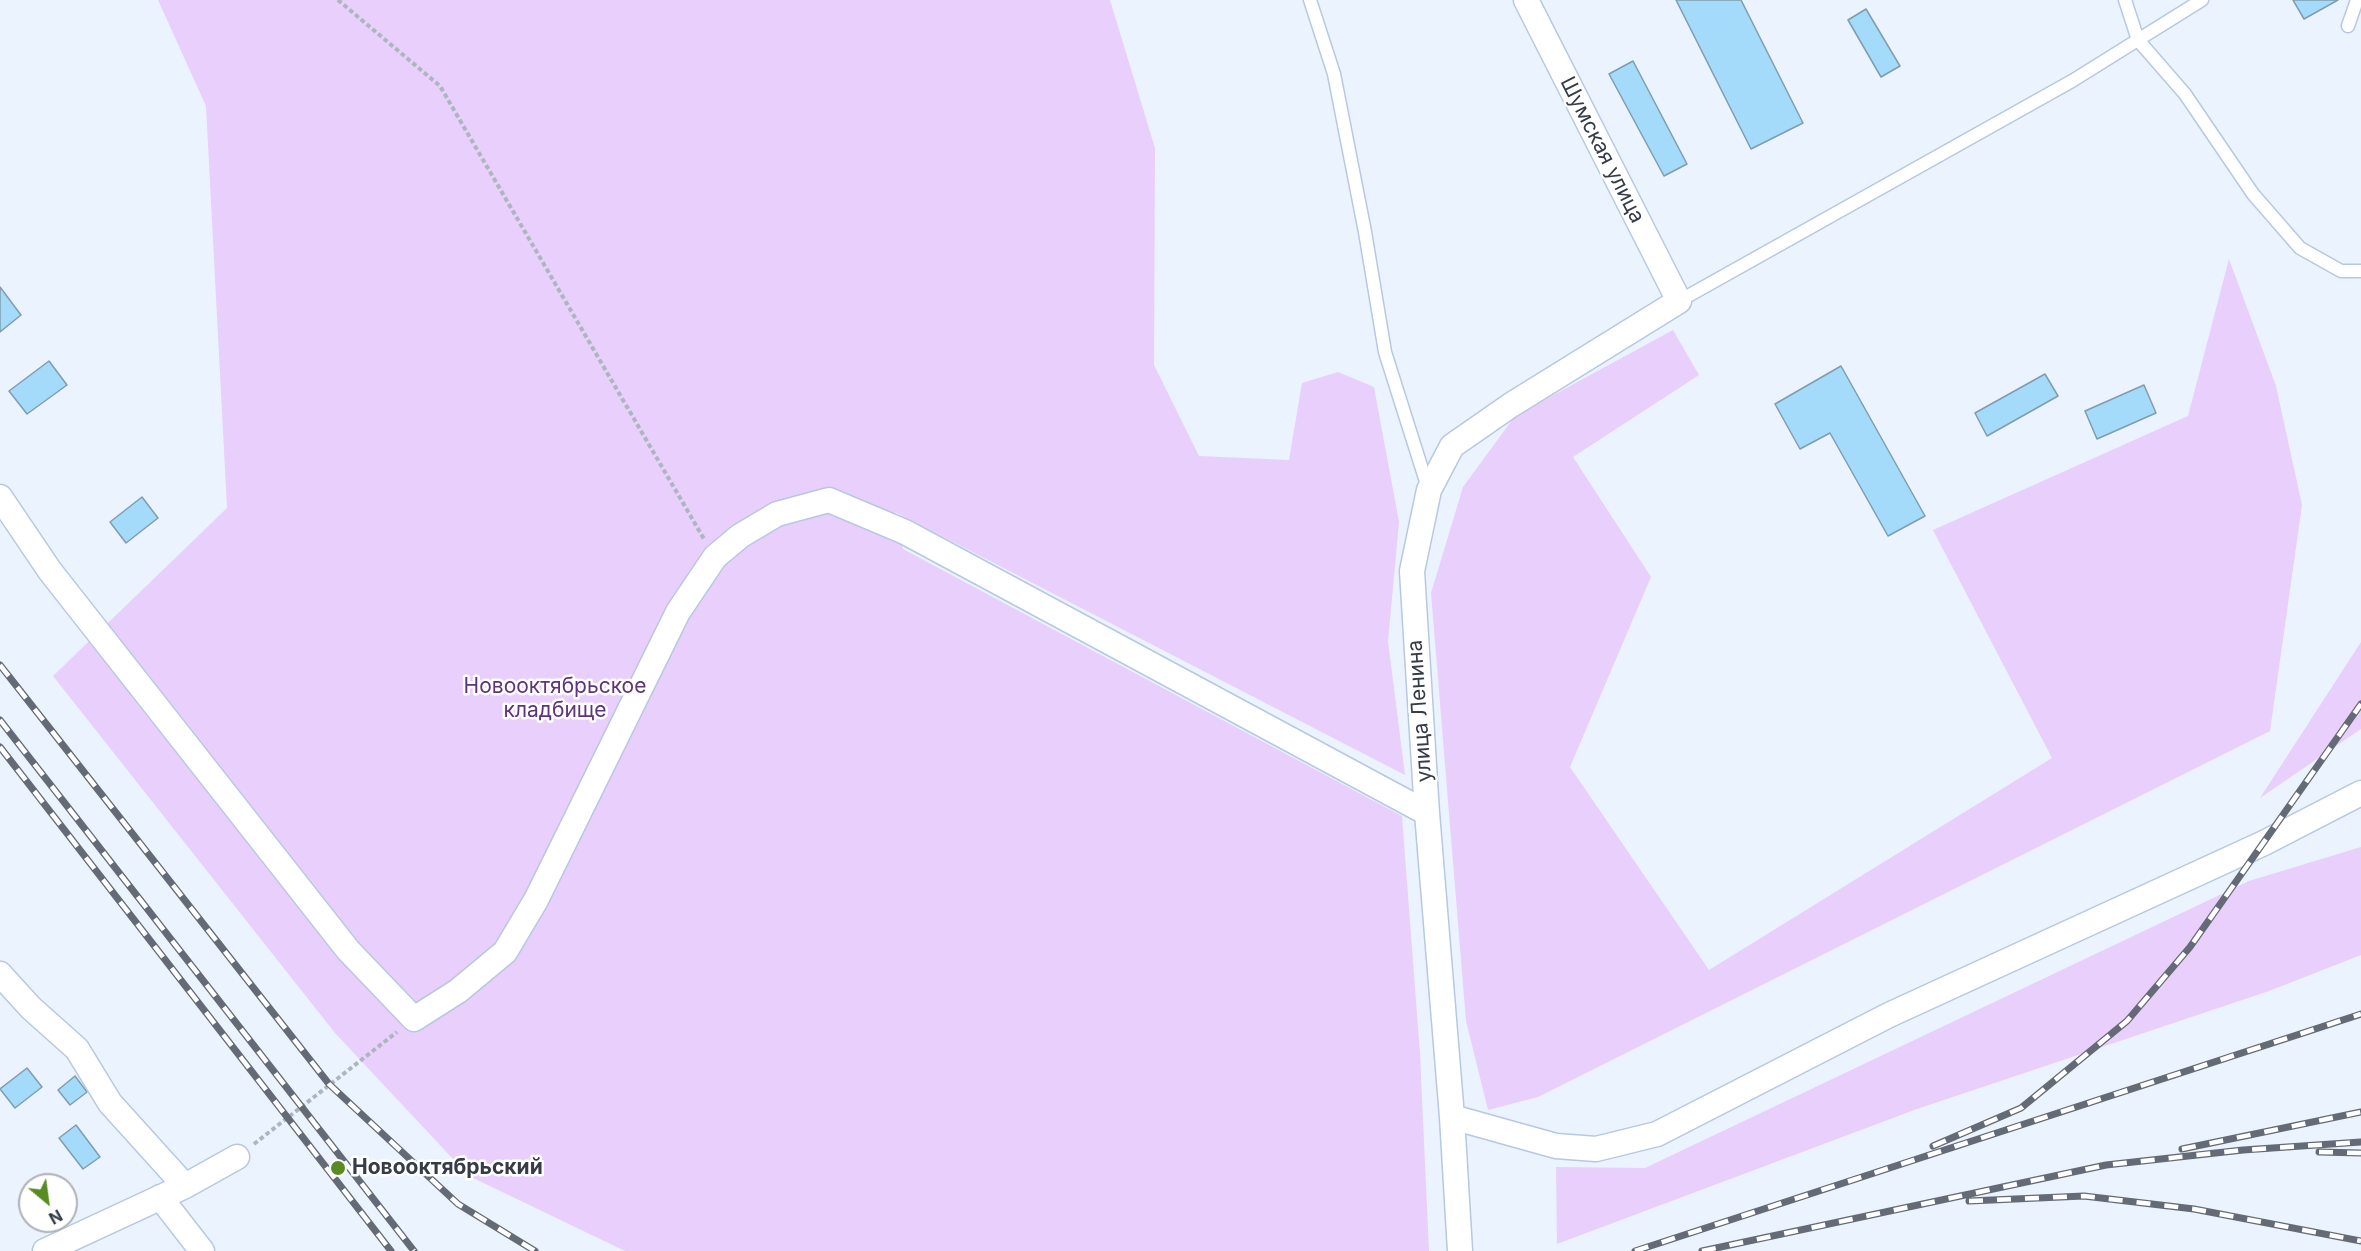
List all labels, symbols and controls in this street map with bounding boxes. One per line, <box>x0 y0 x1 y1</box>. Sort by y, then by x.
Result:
street label: Шумская улица <box>1554 73 1650 227</box>
street label: улица Ленина <box>1402 639 1438 783</box>
park label: Новооктябрьское кладбище <box>464 674 646 724</box>
place label: Новооктябрьский <box>352 1155 543 1181</box>
marker: Новооктябрьский <box>329 1159 347 1177</box>
north arrow <box>18 1173 78 1233</box>
text: N <box>46 1205 66 1229</box>

